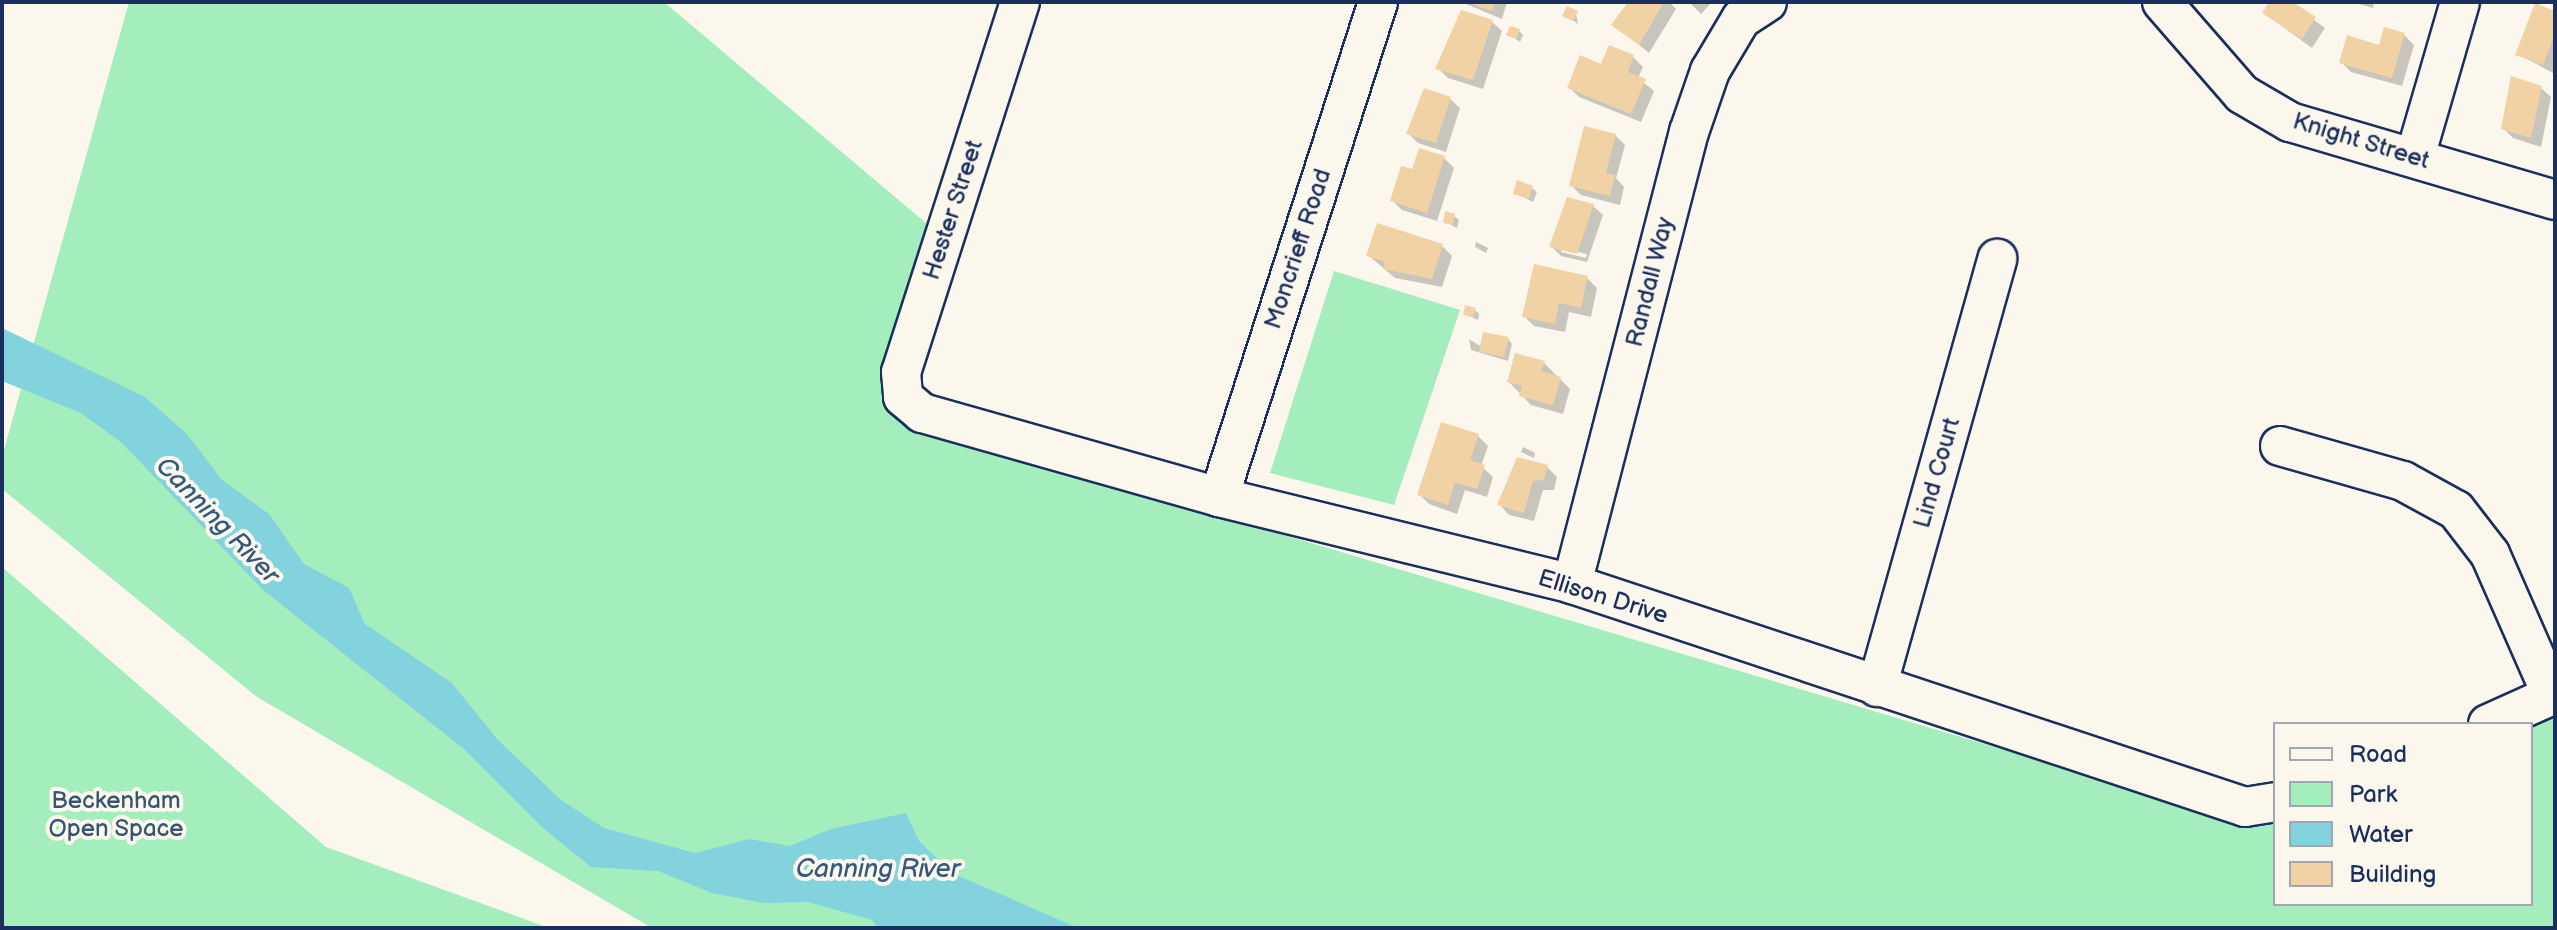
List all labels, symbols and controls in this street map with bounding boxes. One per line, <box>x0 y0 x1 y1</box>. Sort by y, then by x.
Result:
street label: Knight Street <box>2289 107 2433 175</box>
street label: Hester Street <box>917 136 989 284</box>
street label: Moncrieff Road <box>1259 165 1337 333</box>
street label: Randall Way <box>1620 214 1680 350</box>
street label: Lind Court <box>1908 415 1966 531</box>
water label: Canning River <box>149 451 285 591</box>
street label: Ellison Drive <box>1535 564 1671 630</box>
legend <box>2273 722 2533 906</box>
text: Road <box>2349 740 2407 769</box>
text: Park <box>2349 780 2397 809</box>
park label: Beckenham Open Space <box>48 787 184 843</box>
text: Water <box>2349 820 2413 849</box>
water label: Canning River <box>796 854 960 886</box>
text: Building <box>2349 860 2436 889</box>

